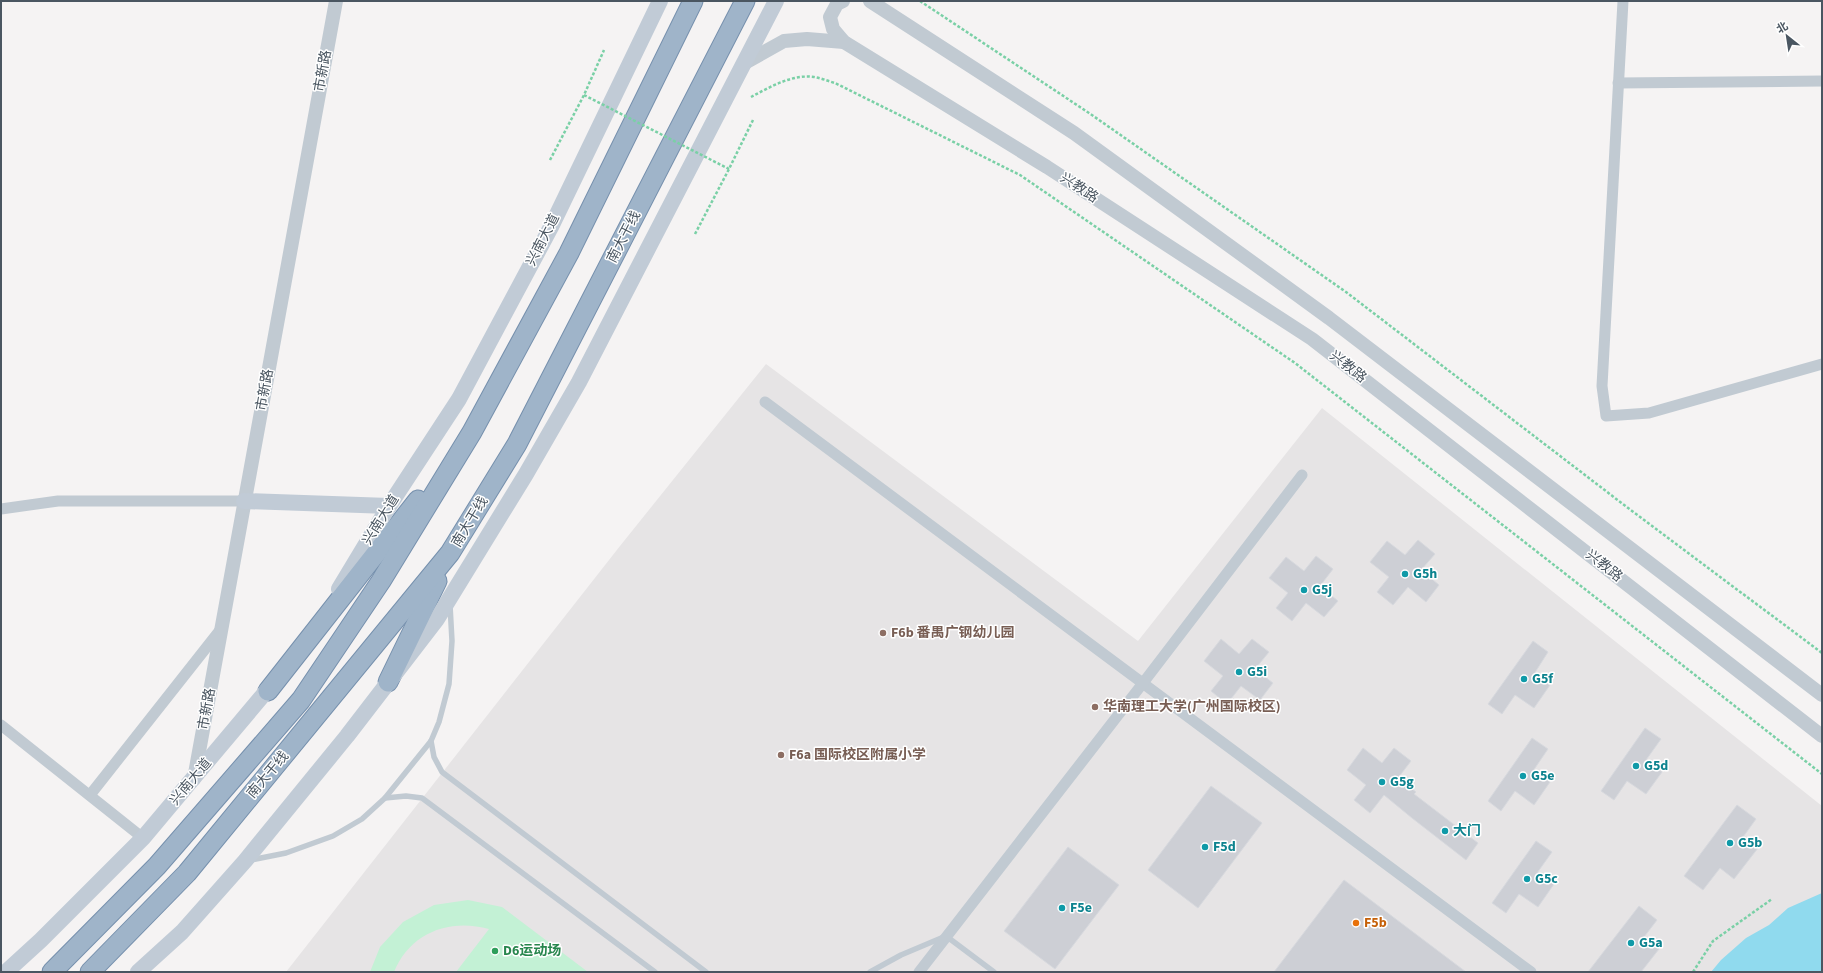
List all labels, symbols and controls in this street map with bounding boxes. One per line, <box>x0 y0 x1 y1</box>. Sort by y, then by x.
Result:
north arrow <box>1767 16 1807 56</box>
text: 北 <box>1774 19 1791 37</box>
street label: 市新路 <box>310 49 336 93</box>
street label: 兴教路 <box>1056 168 1102 208</box>
street label: 南大干线 <box>602 208 646 266</box>
street label: 兴南大道 <box>521 211 565 269</box>
street label: 兴教路 <box>1325 346 1371 388</box>
street label: 市新路 <box>252 368 278 412</box>
street label: 兴南大道 <box>358 491 404 549</box>
street label: 南大干线 <box>447 493 493 551</box>
street label: 兴教路 <box>1581 545 1627 587</box>
place label: G5h <box>1413 564 1437 584</box>
marker: G5h <box>1400 569 1410 579</box>
place label: G5j <box>1312 580 1332 600</box>
marker: G5j <box>1299 585 1309 595</box>
place label: F6b 番禺广钢幼儿园 <box>891 623 1015 643</box>
marker: F6b 番禺广钢幼儿园 <box>878 628 888 638</box>
place label: G5i <box>1247 662 1267 682</box>
marker: G5i <box>1234 667 1244 677</box>
place label: G5f <box>1532 669 1554 689</box>
marker: G5f <box>1519 674 1529 684</box>
street label: 市新路 <box>194 687 220 731</box>
place label: 华南理工大学(广州国际校区) <box>1103 697 1281 717</box>
marker: 华南理工大学(广州国际校区) <box>1090 702 1100 712</box>
place label: F6a 国际校区附属小学 <box>789 745 926 765</box>
street label: 南大干线 <box>242 747 294 803</box>
marker: F6a 国际校区附属小学 <box>776 750 786 760</box>
street label: 兴南大道 <box>165 754 217 810</box>
place label: G5d <box>1644 756 1668 776</box>
marker: G5d <box>1631 761 1641 771</box>
place label: G5e <box>1531 766 1555 786</box>
marker: G5e <box>1518 771 1528 781</box>
place label: G5g <box>1390 772 1414 792</box>
marker: G5g <box>1377 777 1387 787</box>
place label: 大门 <box>1453 821 1481 841</box>
marker: 大门 <box>1440 826 1450 836</box>
place label: G5b <box>1738 833 1762 853</box>
place label: F5d <box>1213 837 1236 857</box>
marker: G5b <box>1725 838 1735 848</box>
marker: F5d <box>1200 842 1210 852</box>
place label: G5c <box>1535 869 1558 889</box>
marker: G5c <box>1522 874 1532 884</box>
place label: F5e <box>1070 898 1092 918</box>
marker: F5e <box>1057 903 1067 913</box>
place label: F5b <box>1364 913 1387 933</box>
marker: F5b <box>1351 918 1361 928</box>
place label: G5a <box>1639 933 1663 953</box>
marker: G5a <box>1626 938 1636 948</box>
place label: D6运动场 <box>503 941 561 961</box>
marker: D6运动场 <box>490 946 500 956</box>

